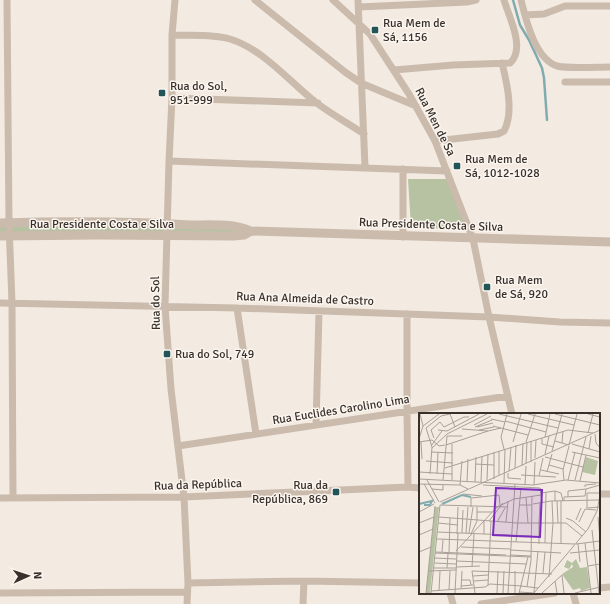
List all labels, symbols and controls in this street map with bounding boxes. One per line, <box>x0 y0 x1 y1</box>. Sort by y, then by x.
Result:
place label: Rua Mem de Sá, 1156 <box>383 16 446 45</box>
marker: Rua Mem de Sá, 1156 <box>370 25 380 35</box>
place label: Rua do Sol, 951-999 <box>170 79 227 108</box>
street label: Rua Men de Sa <box>411 85 459 159</box>
marker: Rua do Sol, 951-999 <box>157 88 167 98</box>
place label: Rua Mem de Sá, 1012-1028 <box>465 152 540 181</box>
marker: Rua Mem de Sá, 1012-1028 <box>452 161 462 171</box>
street label: Rua Presidente Costa e Silva <box>359 215 503 235</box>
street label: Rua Presidente Costa e Silva <box>30 217 174 232</box>
place label: Rua Mem de Sá, 920 <box>495 273 548 302</box>
street label: Rua do Sol <box>148 275 164 330</box>
marker: Rua Mem de Sá, 920 <box>482 282 492 292</box>
street label: Rua Ana Almeida de Castro <box>236 289 374 309</box>
place label: Rua do Sol, 749 <box>175 347 254 362</box>
marker: Rua do Sol, 749 <box>162 349 172 359</box>
street label: Rua Euclides Carolino Lima <box>271 392 411 428</box>
inset map <box>419 413 600 594</box>
street label: Rua da República <box>154 476 242 494</box>
place label: Rua da República, 869 <box>252 478 328 507</box>
marker: Rua da República, 869 <box>331 487 341 497</box>
north arrow <box>8 556 48 596</box>
text: N <box>31 571 44 580</box>

